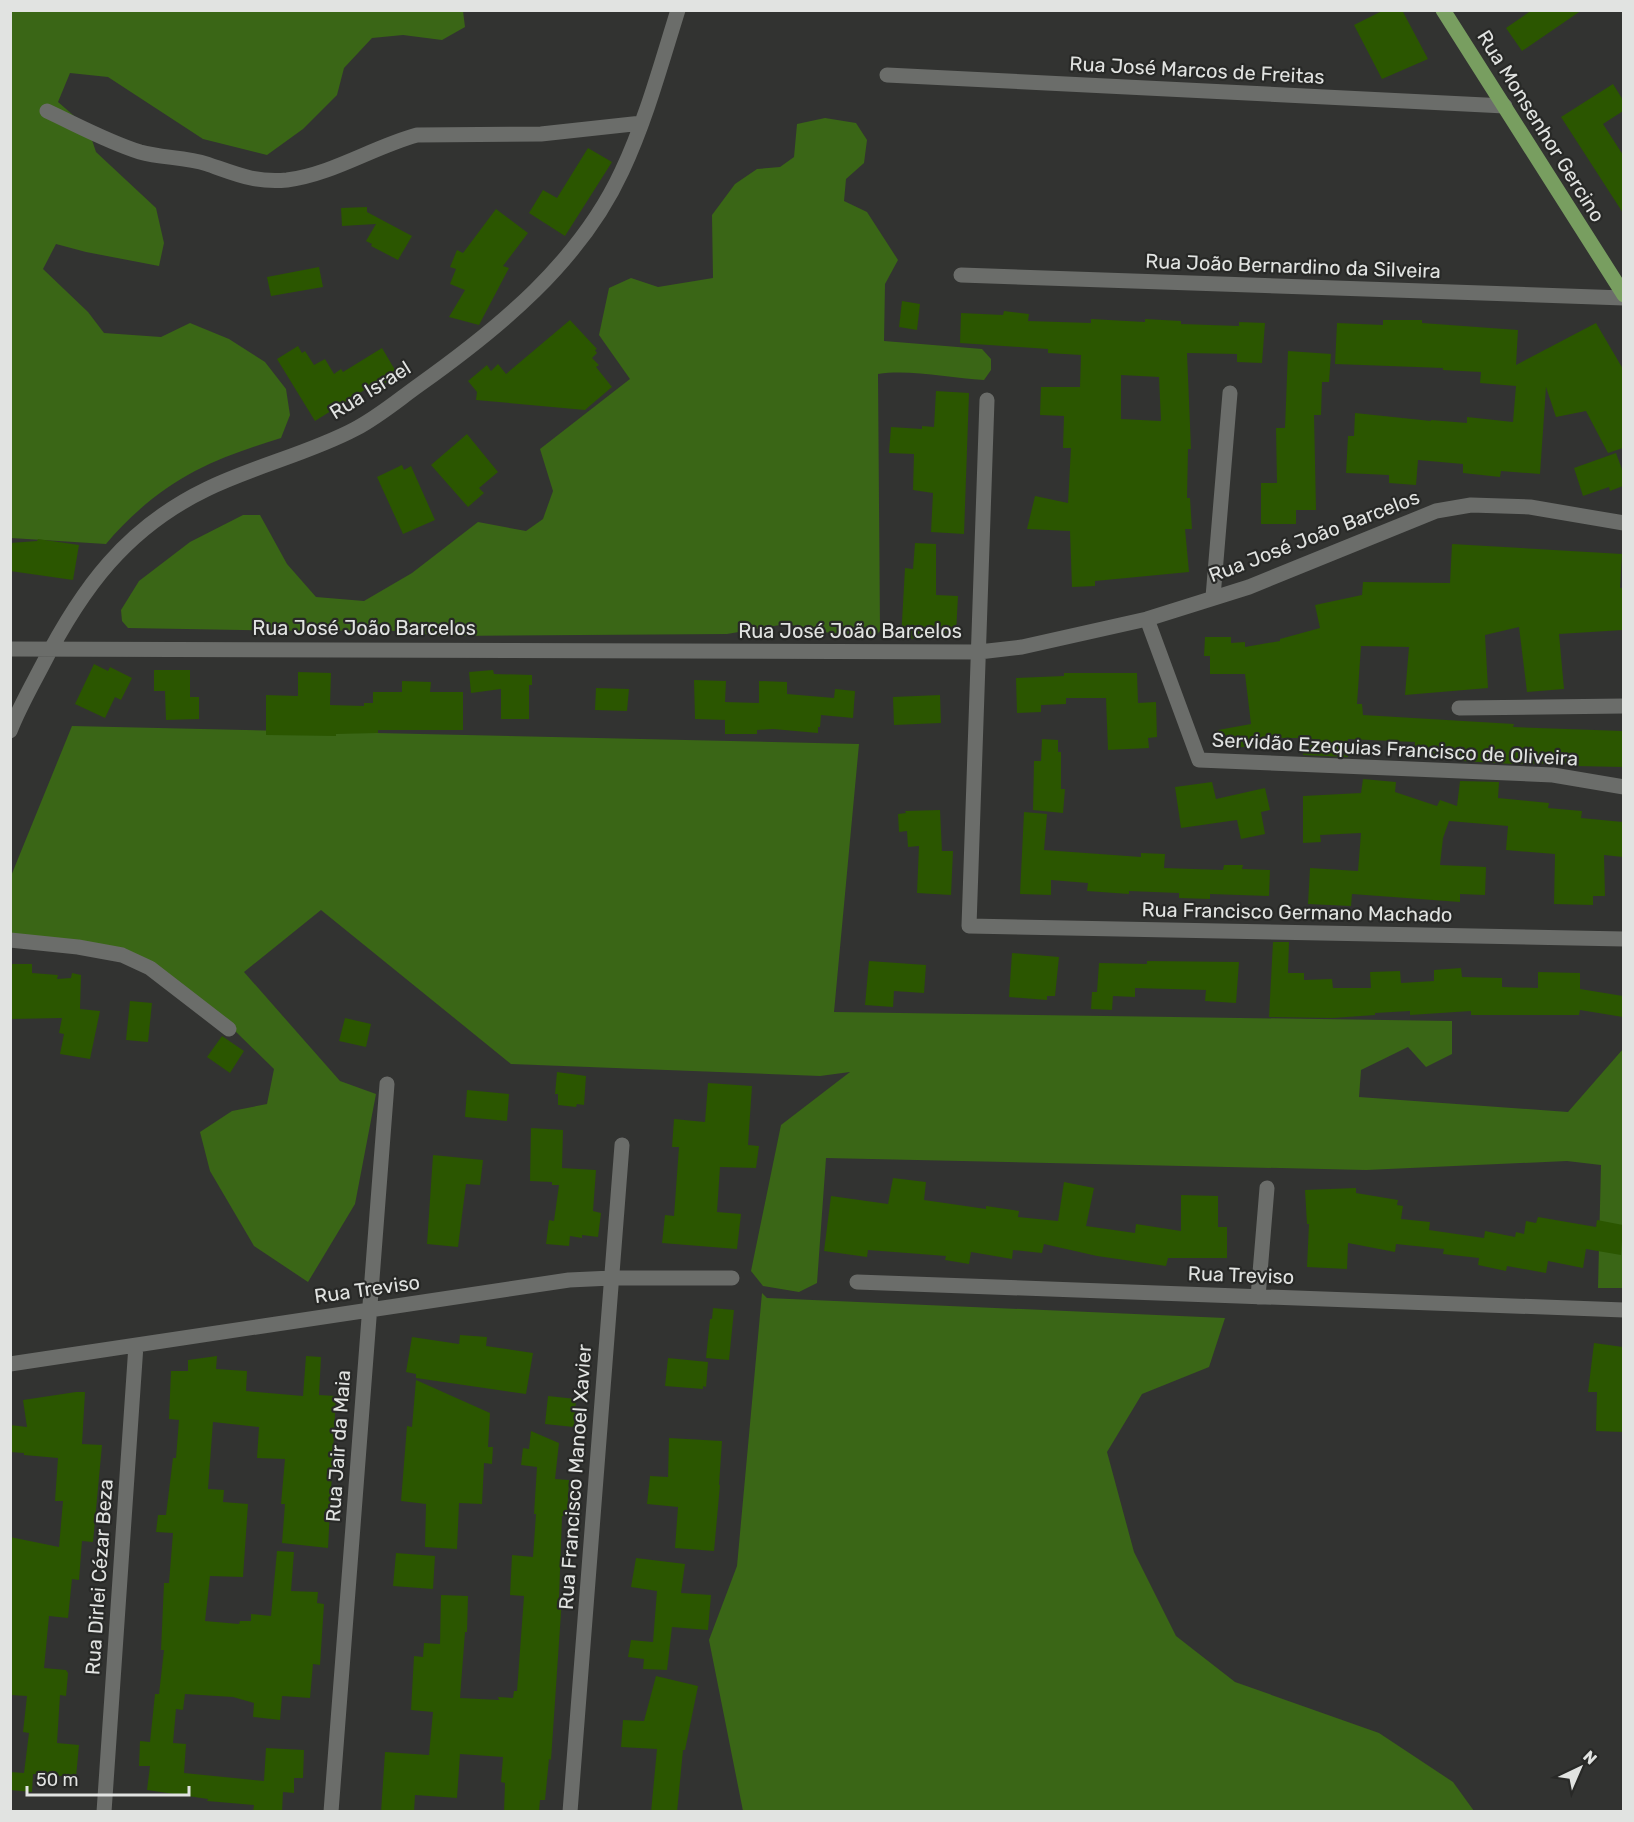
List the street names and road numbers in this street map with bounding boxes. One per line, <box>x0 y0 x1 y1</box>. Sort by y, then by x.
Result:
street label: Rua Monsenhor Gercino <box>1472 26 1610 226</box>
street label: Rua José Marcos de Freitas <box>1069 51 1325 89</box>
street label: Rua João Bernardino da Silveira <box>1145 249 1441 283</box>
street label: Rua Israel <box>325 356 415 424</box>
street label: Rua José João Barcelos <box>1205 485 1423 587</box>
street label: Rua José João Barcelos <box>252 616 476 640</box>
street label: Rua José João Barcelos <box>738 619 962 643</box>
street label: Servidão Ezequias Francisco de Oliveira <box>1211 727 1579 771</box>
street label: Rua Francisco Germano Machado <box>1141 897 1453 927</box>
street label: Rua Treviso <box>1187 1261 1295 1289</box>
street label: Rua Treviso <box>313 1270 421 1308</box>
street label: Rua Francisco Manoel Xavier <box>554 1343 596 1611</box>
street label: Rua Jair da Maia <box>321 1369 355 1523</box>
street label: Rua Dirlei Cézar Beza <box>80 1478 118 1676</box>

